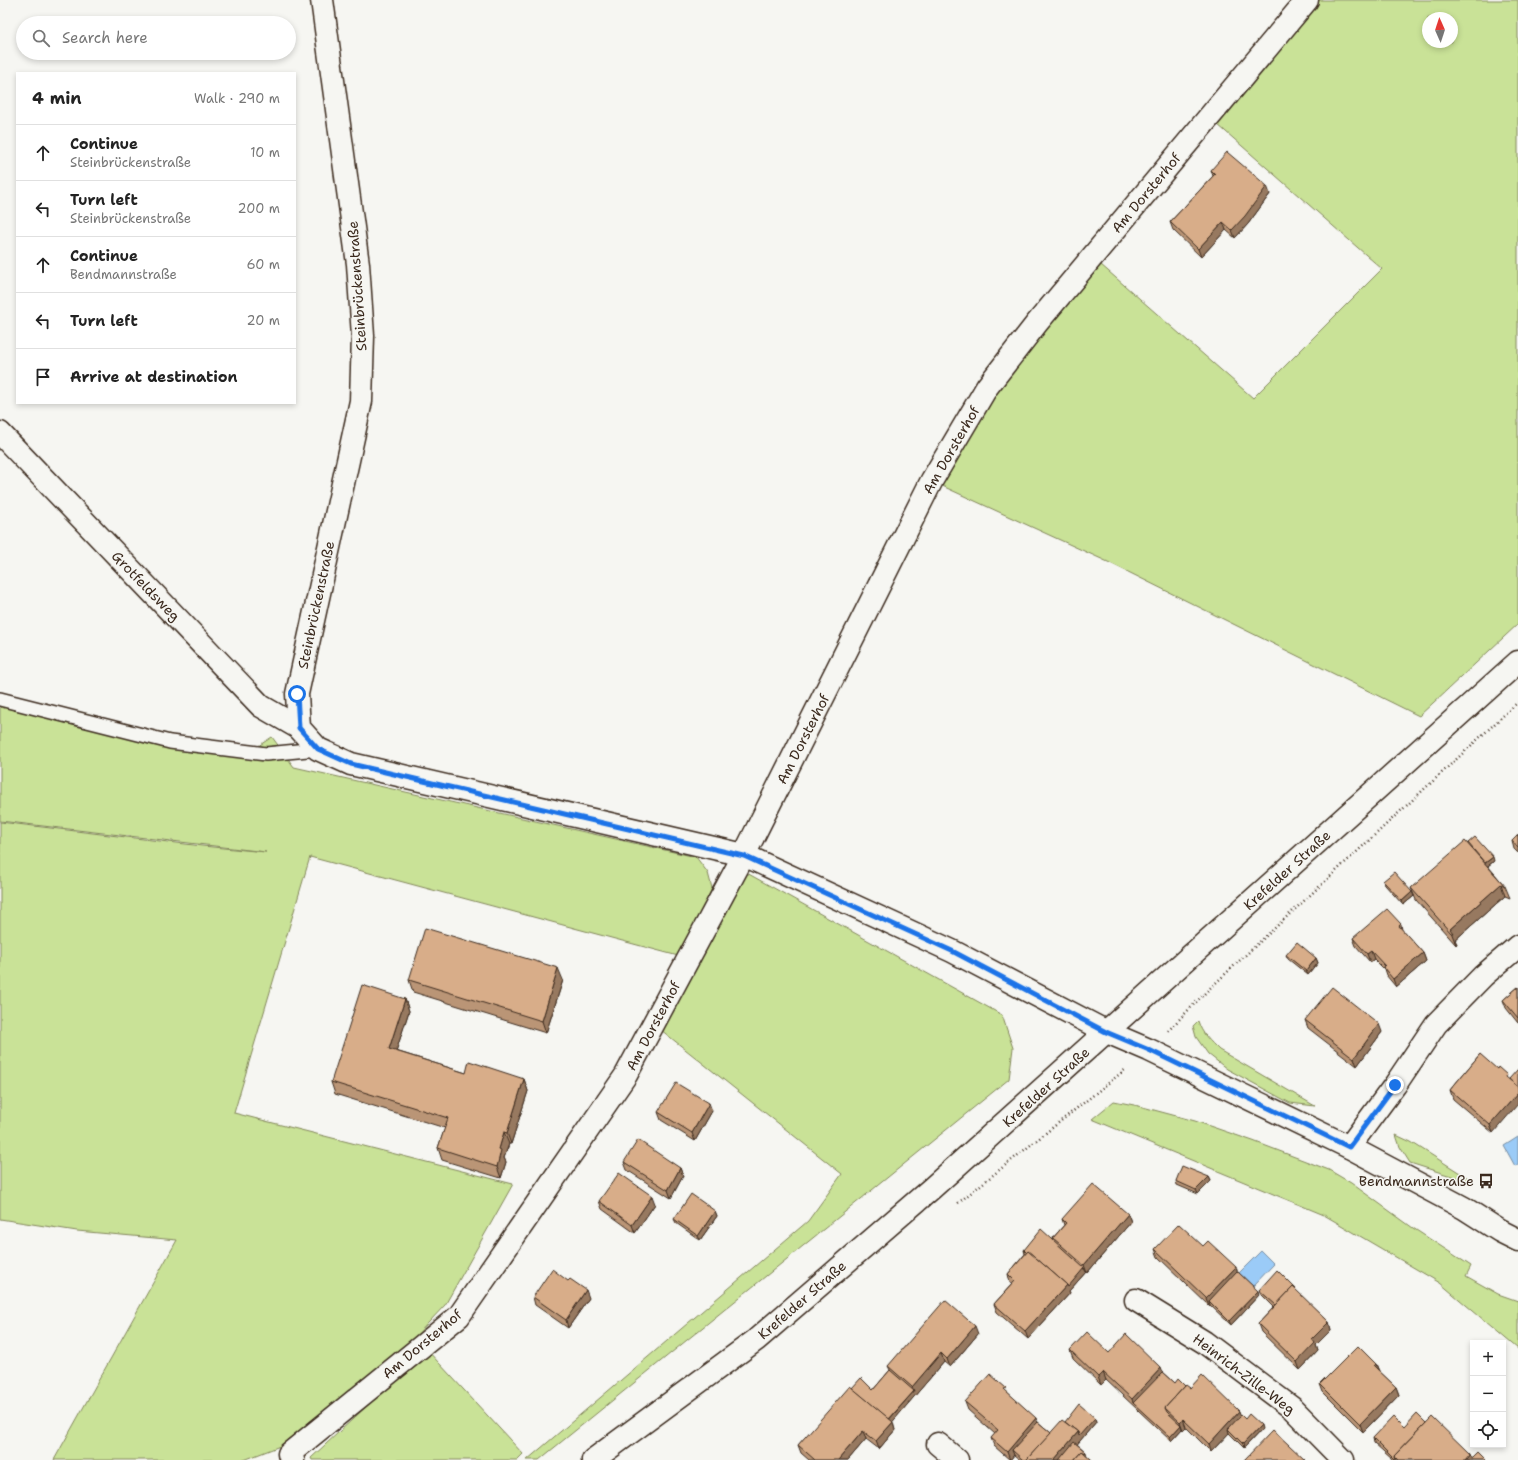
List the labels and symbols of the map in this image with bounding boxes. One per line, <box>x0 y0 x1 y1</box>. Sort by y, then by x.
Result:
north arrow <box>1422 12 1458 48</box>
street label: Am Dorsterhof <box>1107 149 1185 237</box>
street label: Steinbrückenstraße <box>343 220 371 352</box>
street label: Am Dorsterhof <box>919 402 984 497</box>
street label: Steinbrückenstraße <box>294 539 338 671</box>
street label: Grotfeldsweg <box>108 547 184 625</box>
route start <box>288 685 306 703</box>
street label: Am Dorsterhof <box>773 690 834 787</box>
street label: Krefelder Straße <box>1240 826 1334 914</box>
street label: Am Dorsterhof <box>622 977 685 1074</box>
street label: Krefelder Straße <box>999 1043 1093 1131</box>
route end <box>1386 1076 1404 1094</box>
place label: Bendmannstraße <box>1359 1172 1474 1190</box>
bus stop icon: Bendmannstraße <box>1477 1172 1495 1190</box>
street label: Krefelder Straße <box>754 1257 850 1343</box>
street label: Am Dorsterhof <box>378 1305 466 1383</box>
street label: Heinrich-Zille-Weg <box>1189 1330 1299 1418</box>

